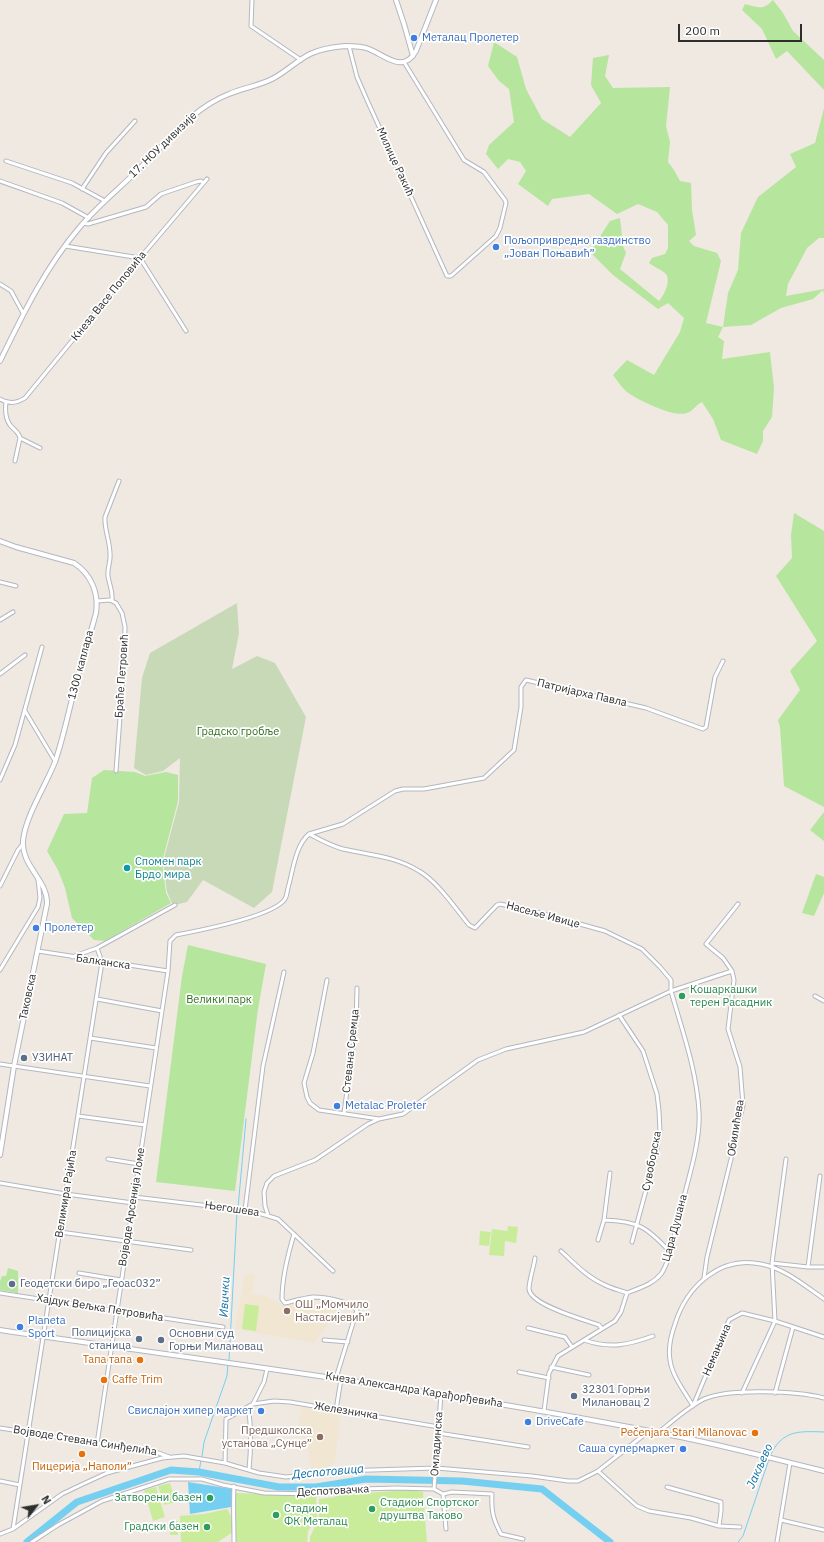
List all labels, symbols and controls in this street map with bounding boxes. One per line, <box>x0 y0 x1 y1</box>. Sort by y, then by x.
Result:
scale bar <box>680 16 804 42</box>
text: 200 m <box>685 23 720 38</box>
place label: Металац Пролетер <box>422 31 519 45</box>
marker: Металац Пролетер <box>409 33 419 43</box>
street label: 17. НОУ дивизије <box>126 109 200 181</box>
street label: Милице Ракић <box>373 125 417 199</box>
place label: Пољопривредно газдинство „Јован Поњавић” <box>504 234 651 260</box>
marker: Пољопривредно газдинство „Јован Поњавић” <box>491 242 501 252</box>
street label: Кнеза Васе Поповића <box>69 248 149 344</box>
street label: 1300 каплара <box>65 629 97 701</box>
street label: Браће Петровић <box>112 634 132 718</box>
street label: Патријарха Павла <box>536 676 628 710</box>
park label: Градско гробље <box>197 725 279 739</box>
place label: Спомен парк Брдо мира <box>135 855 202 881</box>
marker: Спомен парк Брдо мира <box>122 863 132 873</box>
street label: Насеље Ивице <box>505 899 581 931</box>
place label: Пролетер <box>44 921 94 935</box>
marker: Пролетер <box>31 923 41 933</box>
street label: Балканска <box>75 952 131 972</box>
street label: Таковска <box>17 973 39 1021</box>
place label: Кошаркашки терен Расадник <box>690 983 772 1009</box>
marker: Кошаркашки терен Расадник <box>677 991 687 1001</box>
park label: Велики парк <box>186 993 252 1007</box>
street label: Стевана Сремца <box>340 1008 362 1094</box>
place label: УЗИНАТ <box>32 1051 73 1065</box>
marker: УЗИНАТ <box>19 1053 29 1063</box>
place label: Metalac Proleter <box>345 1099 426 1113</box>
street label: Обилићева <box>725 1099 747 1157</box>
marker: Metalac Proleter <box>332 1101 342 1111</box>
street label: Сувоборска <box>640 1130 664 1192</box>
street label: Војводе Арсенија Ломе <box>116 1147 148 1267</box>
street label: Велимира Рајића <box>53 1149 79 1239</box>
street label: Цара Душана <box>660 1193 690 1263</box>
street label: Његошева <box>204 1199 260 1219</box>
water label: Ивички <box>217 1276 233 1318</box>
place label: Геодетски биро „Геоас032” <box>20 1277 161 1291</box>
marker: Геодетски биро „Геоас032” <box>7 1279 17 1289</box>
street label: Хајдук Вељка Петровића <box>36 1291 164 1325</box>
place label: ОШ „Момчило Настасијевић” <box>295 1298 370 1324</box>
marker: ОШ „Момчило Настасијевић” <box>282 1306 292 1316</box>
place label: Planeta Sport <box>28 1314 66 1340</box>
marker: Planeta Sport <box>15 1322 25 1332</box>
street label: Немањина <box>700 1322 734 1378</box>
place label: Полицијска станица <box>71 1326 131 1352</box>
place label: Основни суд Горњи Милановац <box>169 1327 263 1353</box>
marker: Полицијска станица <box>134 1334 144 1344</box>
marker: Основни суд Горњи Милановац <box>156 1335 166 1345</box>
place label: Тапа тапа <box>83 1353 132 1367</box>
marker: Тапа тапа <box>135 1355 145 1365</box>
street label: Кнеза Александра Карађорђевића <box>324 1369 504 1411</box>
place label: Caffe Trim <box>112 1373 163 1387</box>
marker: Caffe Trim <box>99 1375 109 1385</box>
place label: 32301 Горњи Милановац 2 <box>582 1383 650 1409</box>
marker: 32301 Горњи Милановац 2 <box>569 1391 579 1401</box>
street label: Железничка <box>313 1399 379 1423</box>
place label: Свислајон хипер маркет <box>128 1404 253 1418</box>
marker: Свислајон хипер маркет <box>256 1406 266 1416</box>
street label: Омладинска <box>428 1411 446 1477</box>
place label: DriveCafe <box>536 1415 584 1429</box>
marker: DriveCafe <box>523 1417 533 1427</box>
street label: Војводе Стевана Синђелића <box>12 1423 158 1459</box>
place label: Предшколска установа „Сунце” <box>222 1424 312 1450</box>
place label: Pečenjara Stari Milanovac <box>621 1426 747 1440</box>
marker: Pečenjara Stari Milanovac <box>750 1428 760 1438</box>
marker: Предшколска установа „Сунце” <box>315 1432 325 1442</box>
water label: Јакљево <box>744 1441 776 1491</box>
place label: Саша супермаркет <box>578 1442 675 1456</box>
marker: Саша супермаркет <box>678 1444 688 1454</box>
marker: Пицерија „Наполи” <box>77 1449 87 1459</box>
place label: Пицерија „Наполи” <box>32 1460 132 1474</box>
water label: Деспотовица <box>292 1462 364 1482</box>
street label: Деспотовачка <box>296 1483 370 1499</box>
north arrow <box>16 1486 56 1526</box>
place label: Затворени базен <box>114 1491 202 1505</box>
text: N <box>38 1493 54 1507</box>
marker: Затворени базен <box>205 1493 215 1503</box>
place label: Стадион Спортског друштва Таково <box>380 1496 479 1522</box>
place label: Стадион ФК Металац <box>284 1502 348 1528</box>
marker: Стадион Спортског друштва Таково <box>367 1504 377 1514</box>
marker: Стадион ФК Металац <box>271 1510 281 1520</box>
place label: Градски базен <box>124 1520 199 1534</box>
marker: Градски базен <box>202 1522 212 1532</box>

